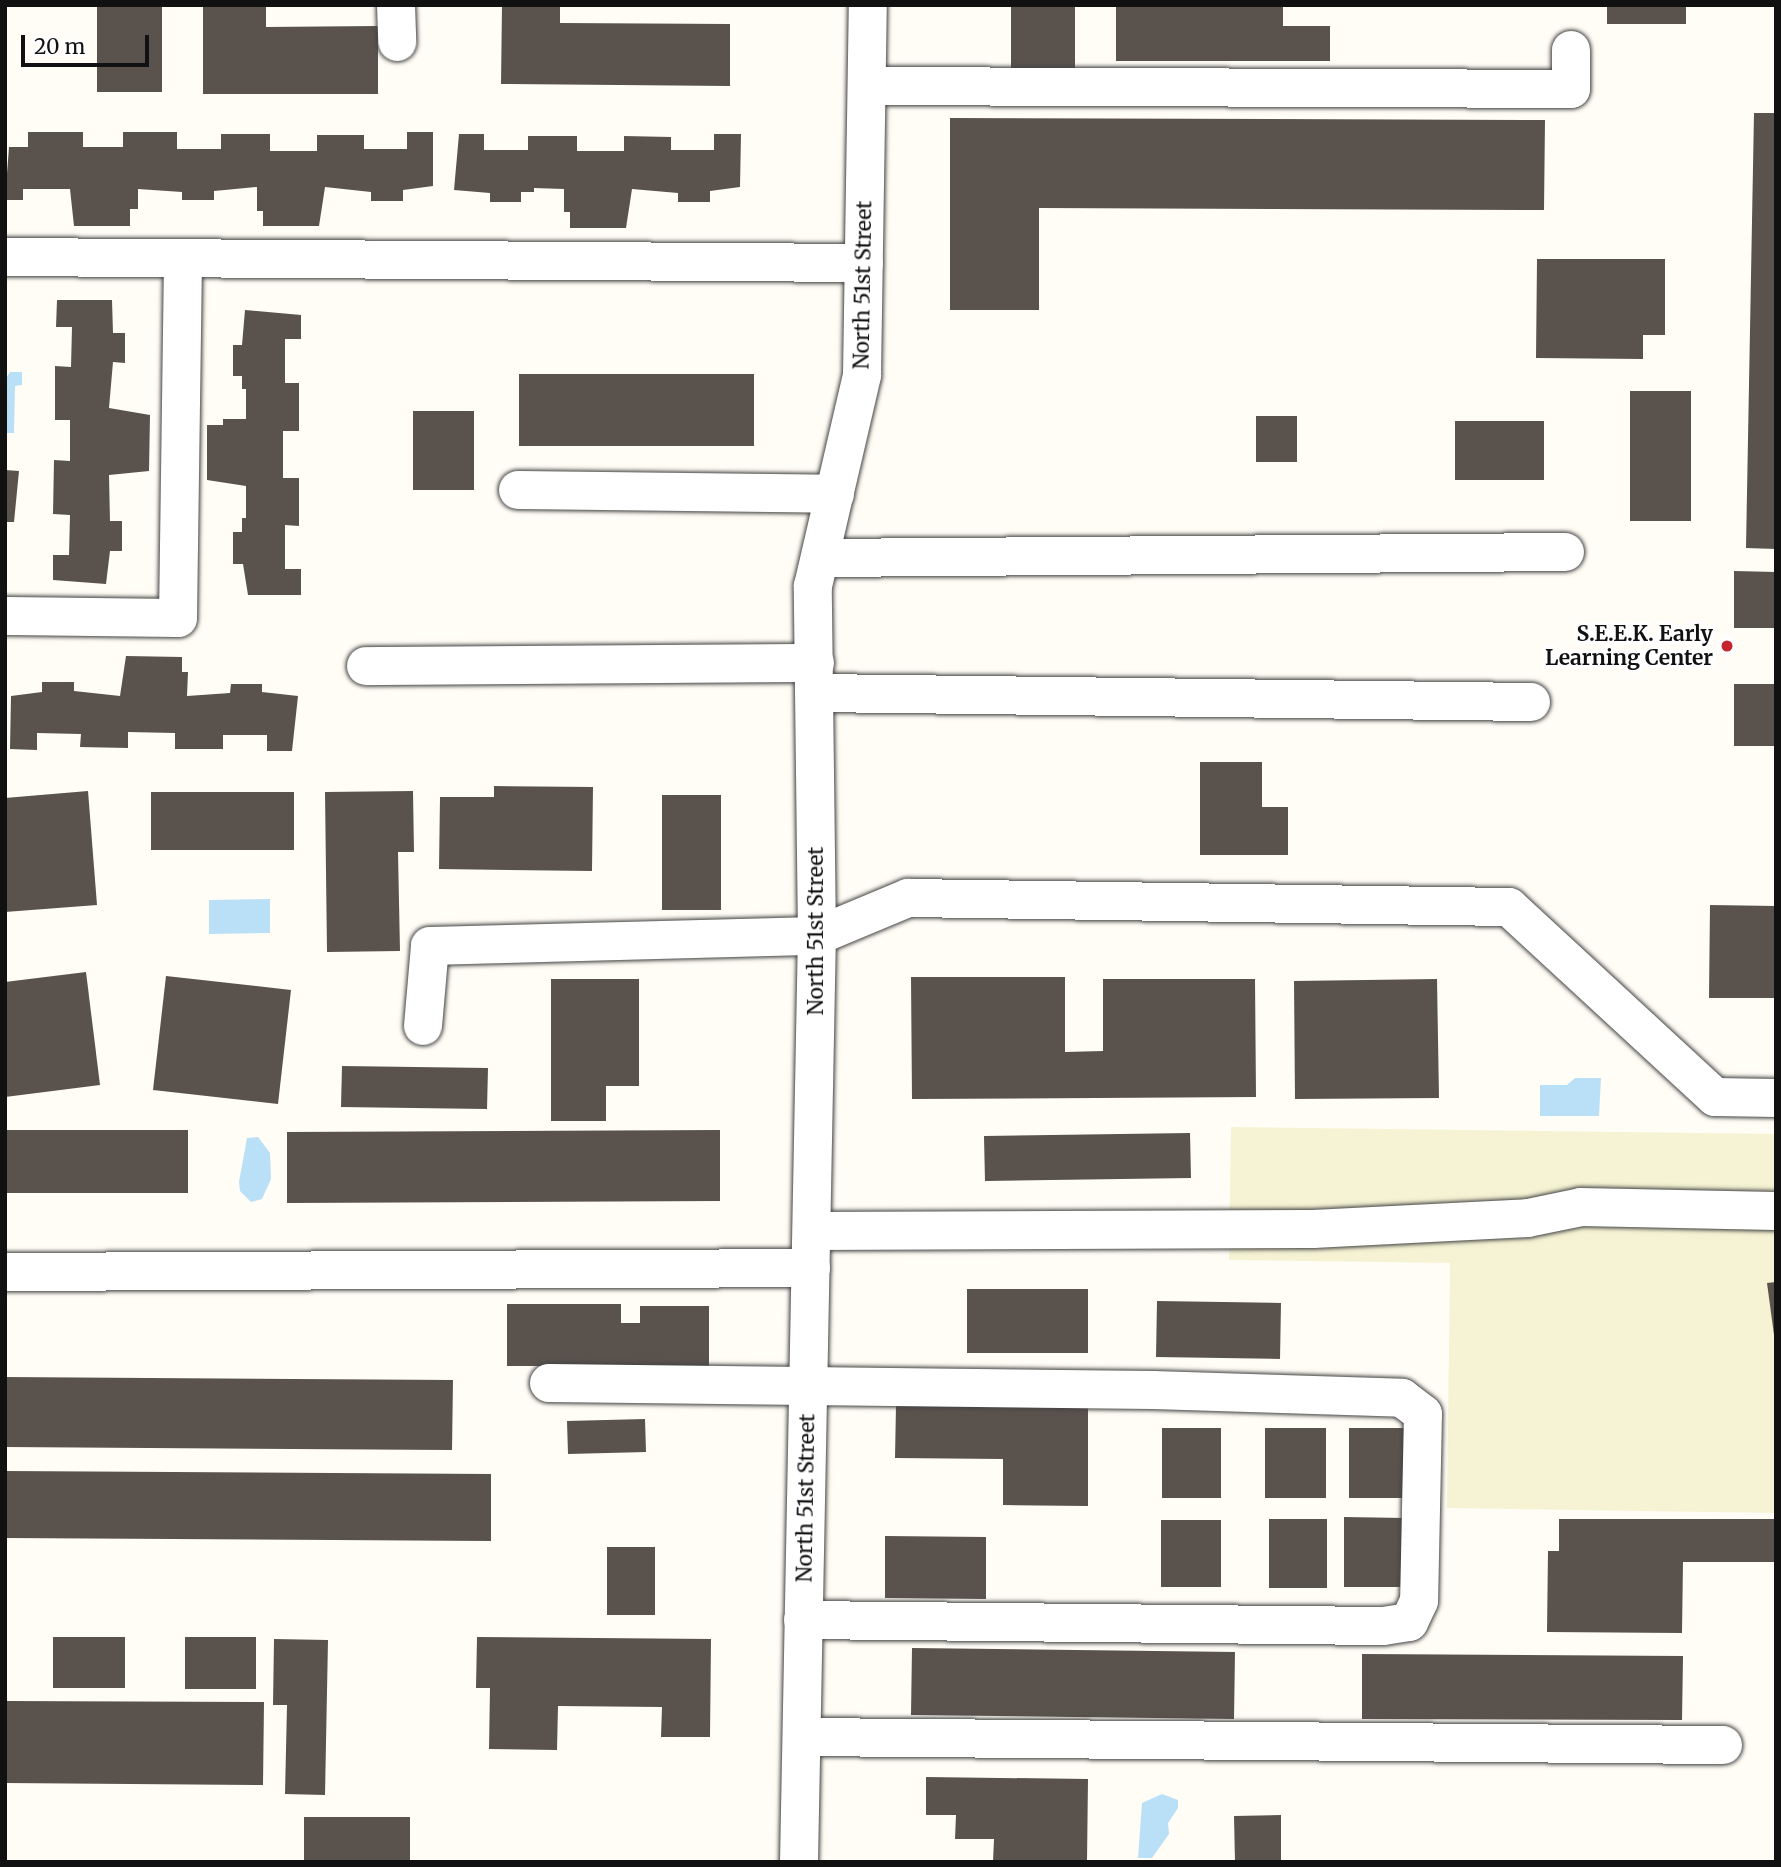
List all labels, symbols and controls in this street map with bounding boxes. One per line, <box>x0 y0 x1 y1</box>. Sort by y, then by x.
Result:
scale bar <box>24 21 152 65</box>
text: 20 m <box>34 33 85 60</box>
street label: North 51st Street <box>849 200 877 370</box>
place label: S.E.E.K. Early Learning Center <box>1545 621 1713 671</box>
marker: S.E.E.K. Early Learning Center <box>1719 638 1735 654</box>
street label: North 51st Street <box>803 847 829 1015</box>
street label: North 51st Street <box>792 1413 820 1583</box>

